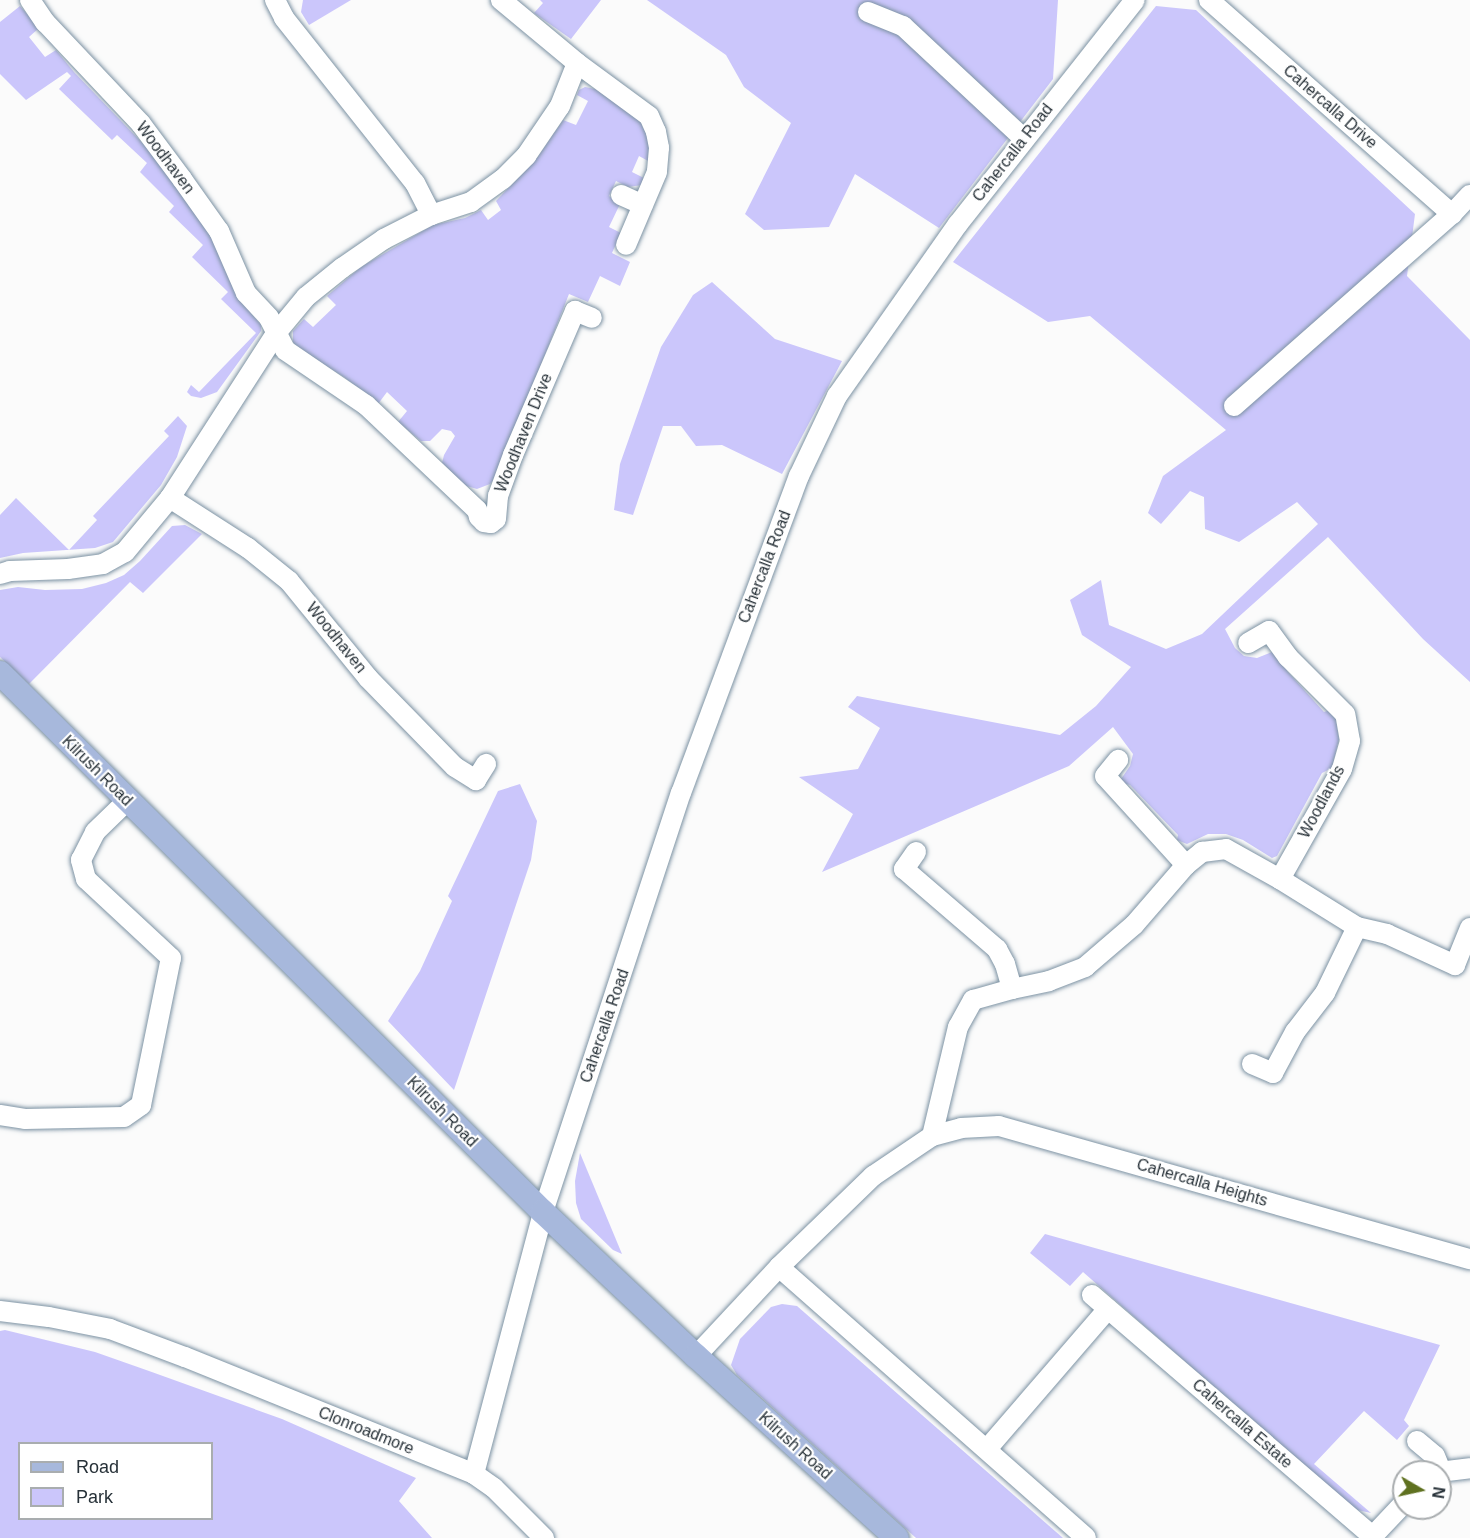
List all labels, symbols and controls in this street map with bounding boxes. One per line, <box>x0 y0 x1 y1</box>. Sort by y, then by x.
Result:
street label: Cahercalla Drive <box>1279 61 1381 153</box>
street label: Cahercalla Road <box>969 100 1057 206</box>
street label: Woodhaven <box>132 118 198 198</box>
street label: Woodhaven Drive <box>491 371 557 495</box>
street label: Cahercalla Road <box>735 508 795 626</box>
street label: Woodhaven <box>302 599 370 677</box>
street label: Kilrush Road <box>58 732 136 810</box>
street label: Woodlands <box>1295 762 1349 842</box>
street label: Cahercalla Road <box>577 967 633 1085</box>
street label: Kilrush Road <box>403 1073 481 1151</box>
street label: Cahercalla Heights <box>1134 1155 1270 1211</box>
street label: Cahercalla Estate <box>1188 1375 1296 1473</box>
street label: Clonroadmore <box>315 1403 417 1459</box>
street label: Kilrush Road <box>755 1408 835 1484</box>
legend <box>18 1442 213 1520</box>
text: Road <box>76 1457 119 1477</box>
north arrow <box>1392 1460 1452 1520</box>
text: N <box>1429 1486 1448 1500</box>
text: Park <box>76 1487 113 1507</box>

